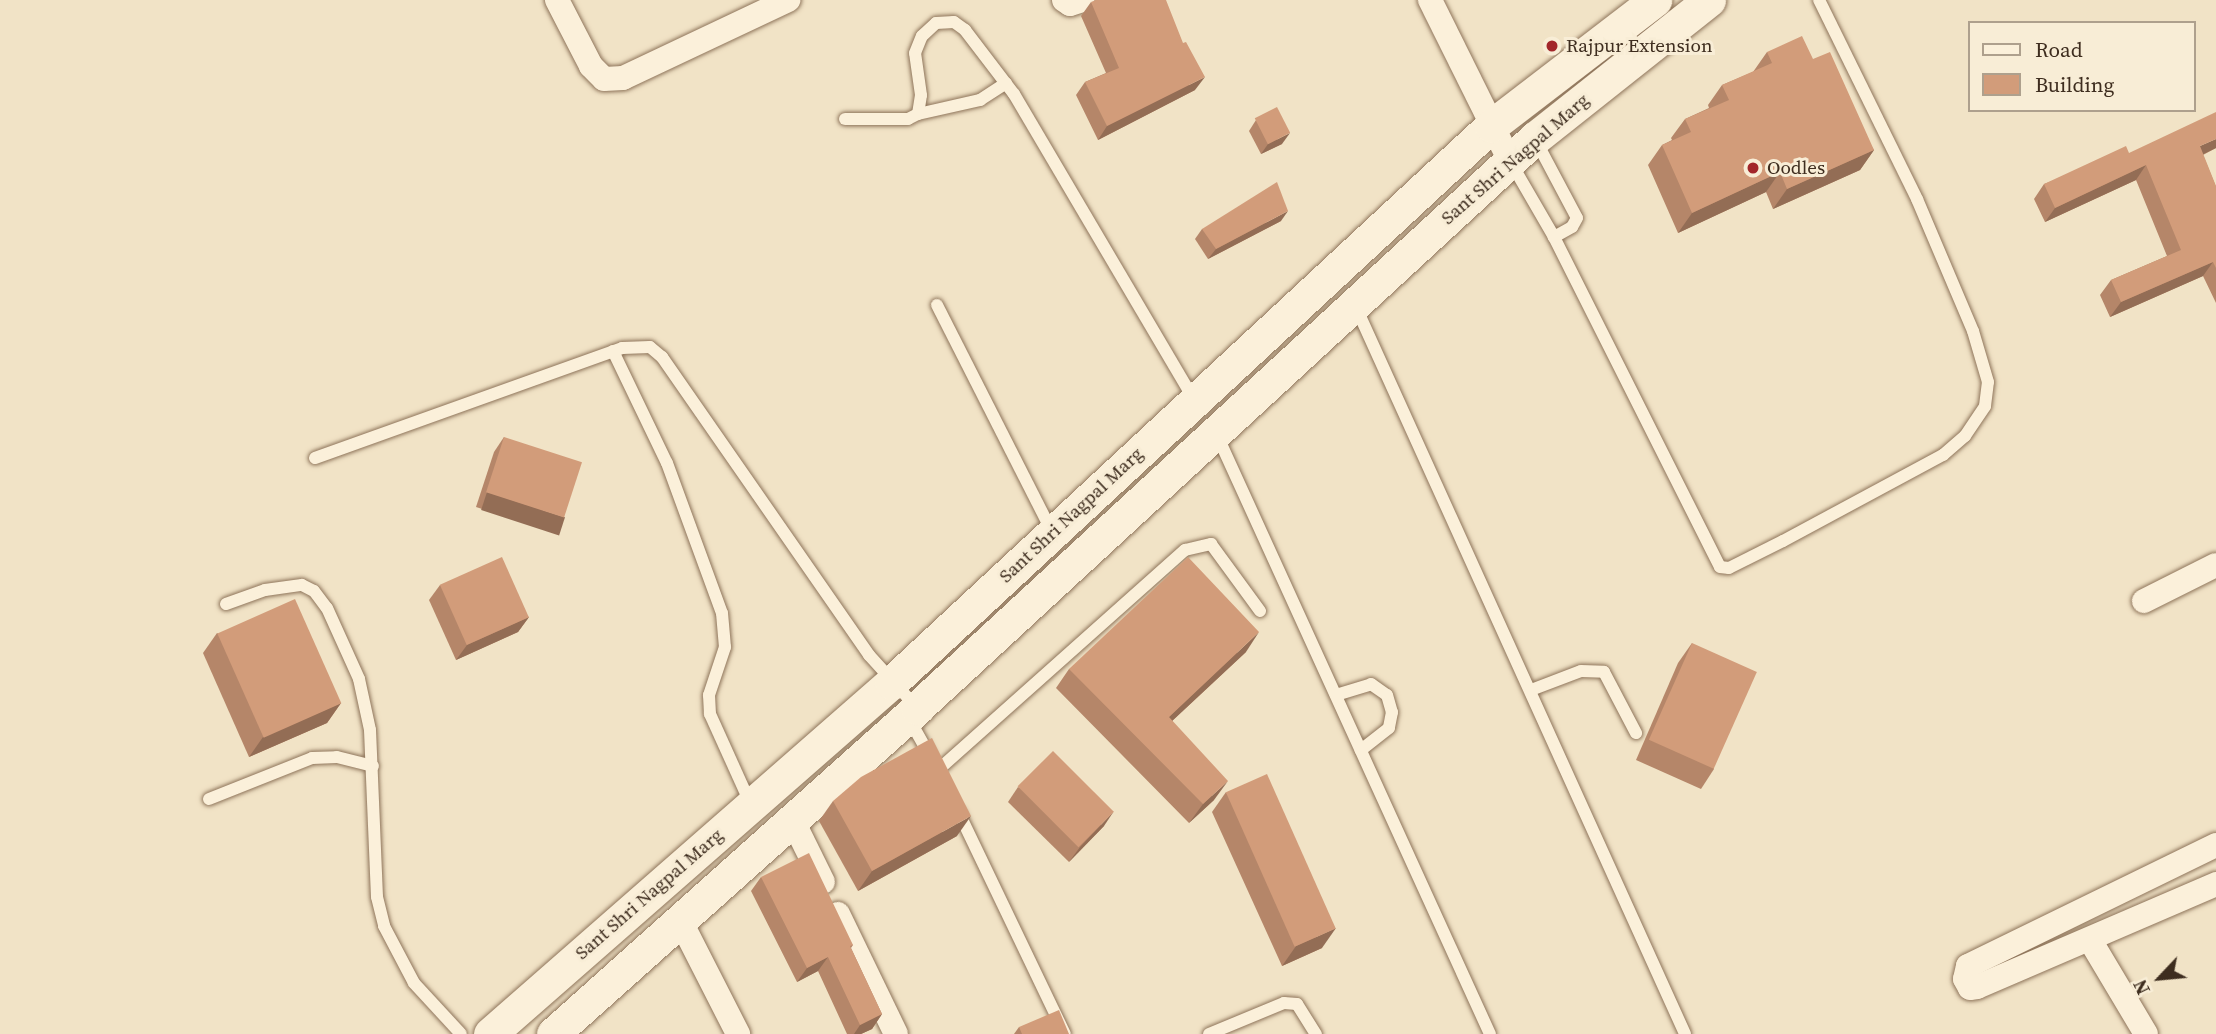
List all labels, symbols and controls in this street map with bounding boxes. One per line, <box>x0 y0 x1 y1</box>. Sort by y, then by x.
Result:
legend <box>1968 21 2195 112</box>
place label: Rajpur Extension <box>1566 35 1712 57</box>
text: Road <box>2035 35 2083 64</box>
marker: Rajpur Extension <box>1544 38 1560 54</box>
text: Building <box>2035 70 2114 99</box>
street label: Sant Shri Nagpal Marg <box>1436 89 1594 229</box>
place label: Oodles <box>1767 157 1825 179</box>
marker: Oodles <box>1745 160 1761 176</box>
street label: Sant Shri Nagpal Marg <box>994 442 1148 588</box>
street label: Sant Shri Nagpal Marg <box>570 824 728 964</box>
north arrow <box>2125 943 2195 1013</box>
text: N <box>2126 975 2156 999</box>

